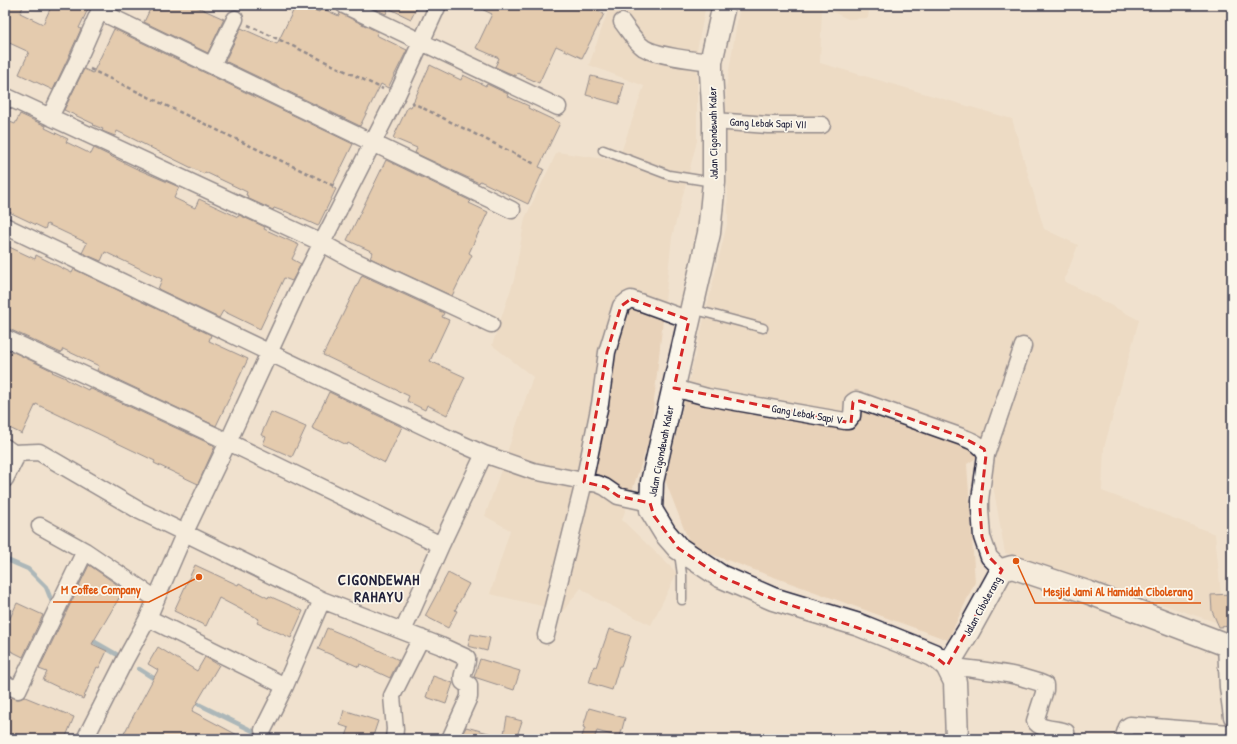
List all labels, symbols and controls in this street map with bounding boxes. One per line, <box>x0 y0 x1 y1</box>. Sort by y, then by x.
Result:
street label: Jalan Cigondewah Kaler <box>705 86 721 179</box>
street label: Gang Lebak Sapi VII <box>729 115 807 131</box>
street label: Gang Lebak Sapi V <box>771 401 844 427</box>
street label: Jalan Cigondewah Kaler <box>645 403 677 498</box>
district label: CIGONDEWAH RAHAYU <box>338 569 420 607</box>
street label: Jalan Cibolerang <box>960 574 1004 638</box>
callout: M Coffee Company <box>53 578 149 602</box>
callout: Mesjid Jami Al Hamidah Cibolerang <box>1035 579 1201 603</box>
text: M Coffee Company <box>61 581 141 599</box>
text: Mesjid Jami Al Hamidah Cibolerang <box>1043 583 1193 601</box>

